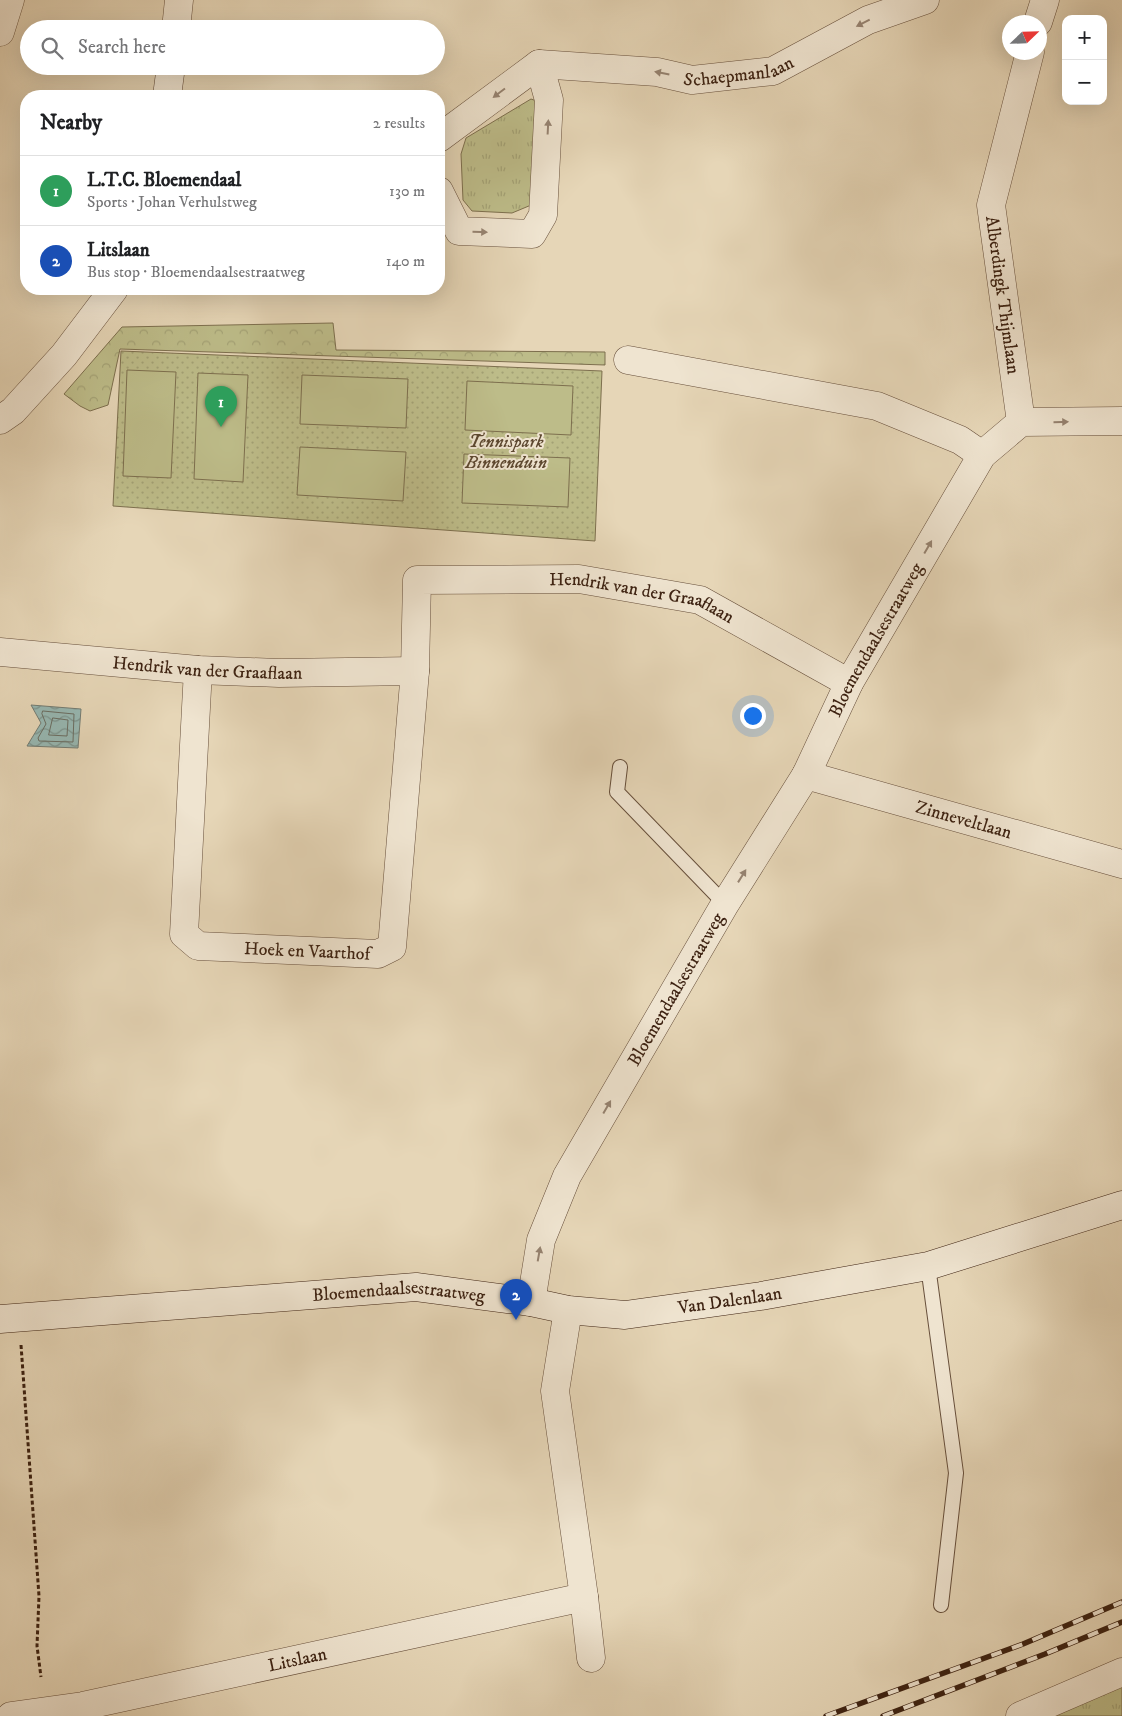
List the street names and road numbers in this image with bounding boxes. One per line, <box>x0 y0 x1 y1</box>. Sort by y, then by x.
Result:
street label: Schaepmanlaan <box>681 52 798 92</box>
street label: Alberdingk Thijmlaan <box>980 215 1024 376</box>
street label: Bloemendaalsestraatweg <box>825 559 929 721</box>
street label: Hendrik van der Graaflaan <box>549 569 738 629</box>
street label: Hendrik van der Graaflaan <box>111 652 303 685</box>
street label: Zinneveltlaan <box>913 796 1015 845</box>
street label: Bloemendaalsestraatweg <box>623 909 730 1070</box>
street label: Hoek en Vaarthof <box>243 938 374 966</box>
street label: Bloemendaalsestraatweg <box>311 1277 487 1308</box>
street label: Van Dalenlaan <box>676 1282 784 1320</box>
street label: Litslaan <box>266 1643 329 1677</box>

